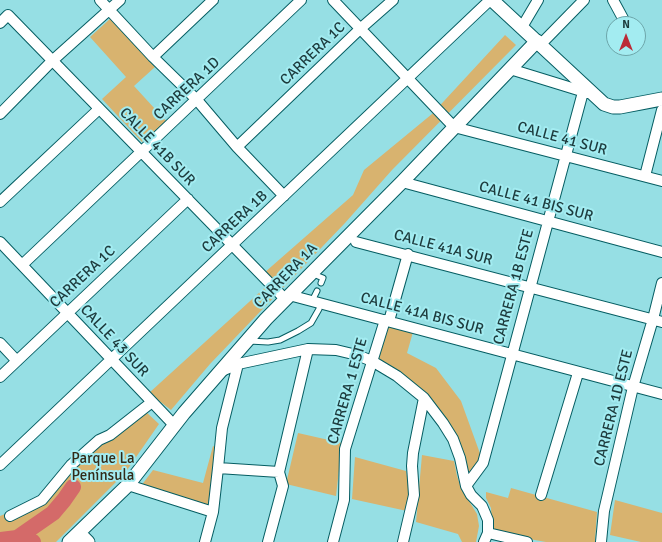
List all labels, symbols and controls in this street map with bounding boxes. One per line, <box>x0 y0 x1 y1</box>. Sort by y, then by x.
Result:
north arrow <box>606 16 646 56</box>
text: N <box>622 18 630 31</box>
street label: CARRERA 1C <box>277 19 349 89</box>
street label: CARRERA 1D <box>150 54 224 124</box>
street label: CALLE 41B SUR <box>115 104 199 190</box>
street label: CALLE 41 SUR <box>515 118 609 160</box>
street label: CALLE 41 BIS SUR <box>477 178 595 226</box>
street label: CARRERA 1B <box>198 187 272 257</box>
street label: CALLE 41A SUR <box>392 226 494 270</box>
street label: CARRERA 1B ESTE <box>490 227 538 347</box>
street label: CARRERA 1A <box>251 240 321 312</box>
street label: CARRERA 1C <box>46 242 120 312</box>
street label: CALLE 41A BIS SUR <box>359 289 485 339</box>
street label: CALLE 43 SUR <box>76 301 152 381</box>
street label: CARRERA 1 ESTE <box>324 336 372 446</box>
street label: CARRERA 1D ESTE <box>591 348 637 468</box>
park label: Parque La Península <box>71 450 135 485</box>

